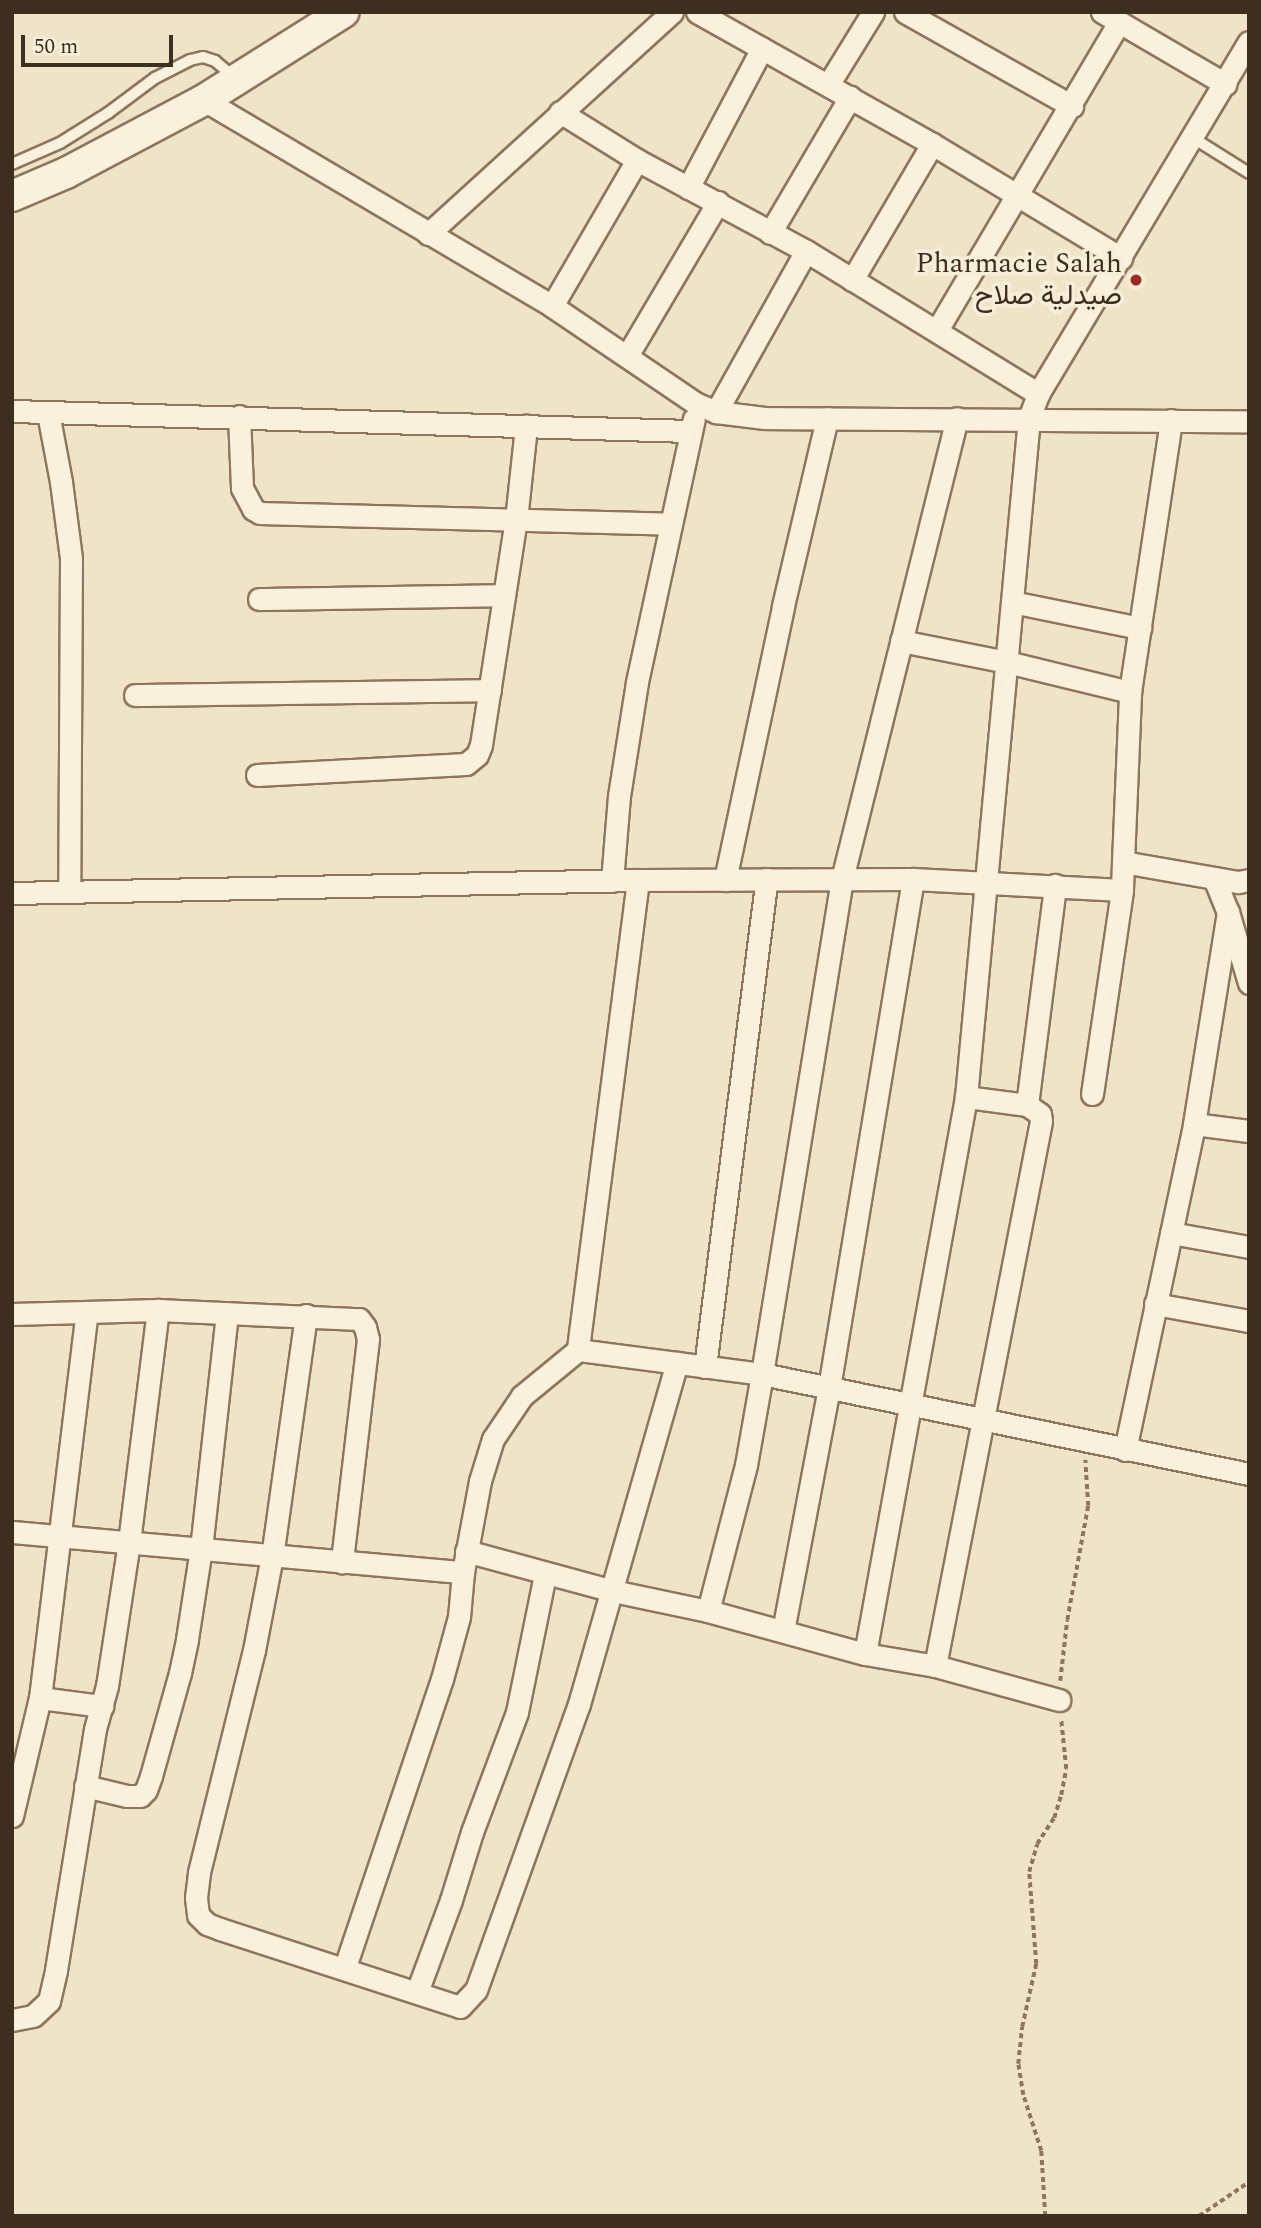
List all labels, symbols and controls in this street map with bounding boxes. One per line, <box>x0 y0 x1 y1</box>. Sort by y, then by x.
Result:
scale bar <box>24 21 177 65</box>
text: 50 m <box>34 31 78 63</box>
place label: Pharmacie Salah صيدلية صلاح <box>916 247 1122 313</box>
marker: Pharmacie Salah صيدلية صلاح <box>1128 272 1144 288</box>

